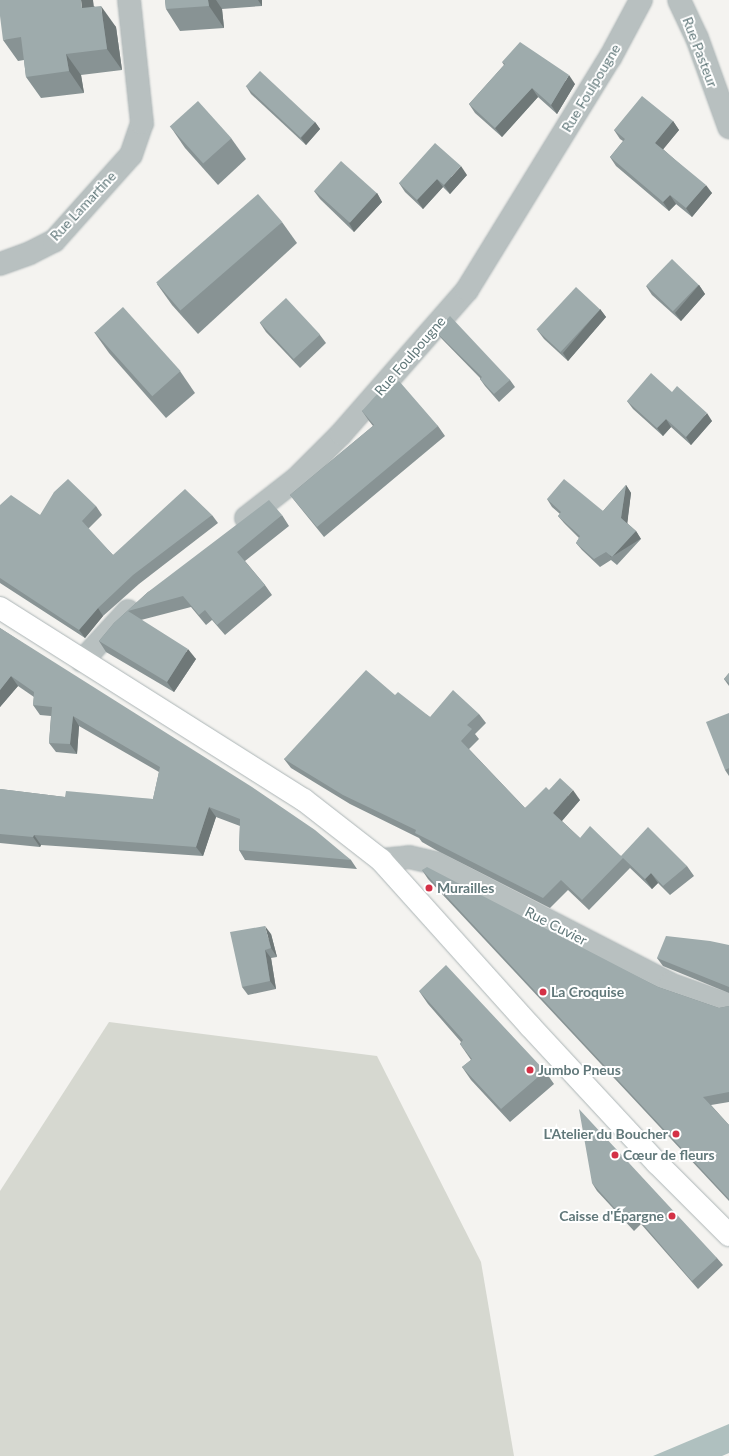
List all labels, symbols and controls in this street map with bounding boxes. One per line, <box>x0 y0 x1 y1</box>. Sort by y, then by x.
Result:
street label: Rue Pasteur <box>679 15 721 89</box>
street label: Rue Foulpougne <box>558 41 624 135</box>
street label: Rue Lamartine <box>47 168 119 244</box>
street label: Rue Foulpougne <box>371 313 449 399</box>
place label: Murailles <box>437 880 494 896</box>
marker: Murailles <box>424 883 434 893</box>
street label: Rue Cuvier <box>522 903 590 949</box>
place label: La Croquise <box>551 984 624 1000</box>
marker: La Croquise <box>538 987 548 997</box>
place label: Jumbo Pneus <box>538 1062 621 1078</box>
marker: Jumbo Pneus <box>525 1065 535 1075</box>
place label: L'Atelier du Boucher <box>543 1126 668 1142</box>
marker: L'Atelier du Boucher <box>671 1129 681 1139</box>
place label: Cœur de fleurs <box>623 1147 715 1163</box>
marker: Cœur de fleurs <box>610 1150 620 1160</box>
place label: Caisse d'Épargne <box>559 1208 664 1224</box>
marker: Caisse d'Épargne <box>667 1211 677 1221</box>

